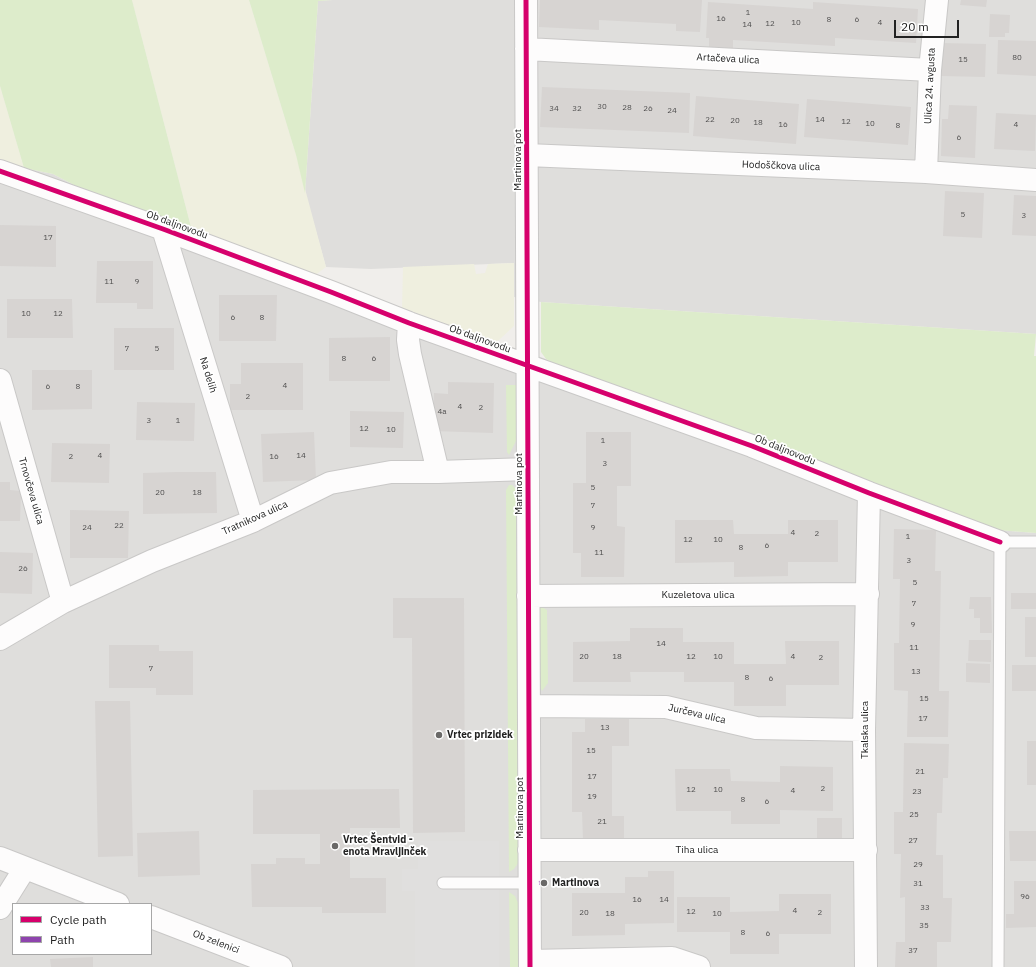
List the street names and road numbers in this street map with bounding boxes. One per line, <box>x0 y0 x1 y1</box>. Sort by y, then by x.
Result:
street label: Ulica 24. avgusta <box>922 48 938 124</box>
street label: Artačeva ulica <box>696 51 760 67</box>
street label: Martinova pot <box>512 129 524 191</box>
street label: Hodoščkova ulica <box>742 159 820 173</box>
street label: Ob daljnovodu <box>145 208 209 242</box>
street label: Ob daljnovodu <box>448 322 512 356</box>
street label: Na delih <box>197 356 219 394</box>
street label: Ob daljnovodu <box>753 432 817 468</box>
street label: Martinova pot <box>513 453 525 515</box>
street label: Trnovčeva ulica <box>16 456 46 526</box>
street label: Tratnikova ulica <box>220 498 290 538</box>
street label: Kuzeletova ulica <box>662 589 734 601</box>
street label: Tkalska ulica <box>859 701 871 759</box>
street label: Jurčeva ulica <box>667 702 727 726</box>
street label: Martinova pot <box>514 777 526 839</box>
street label: Tiha ulica <box>676 844 718 856</box>
street label: Ob zelenici <box>191 928 241 956</box>

